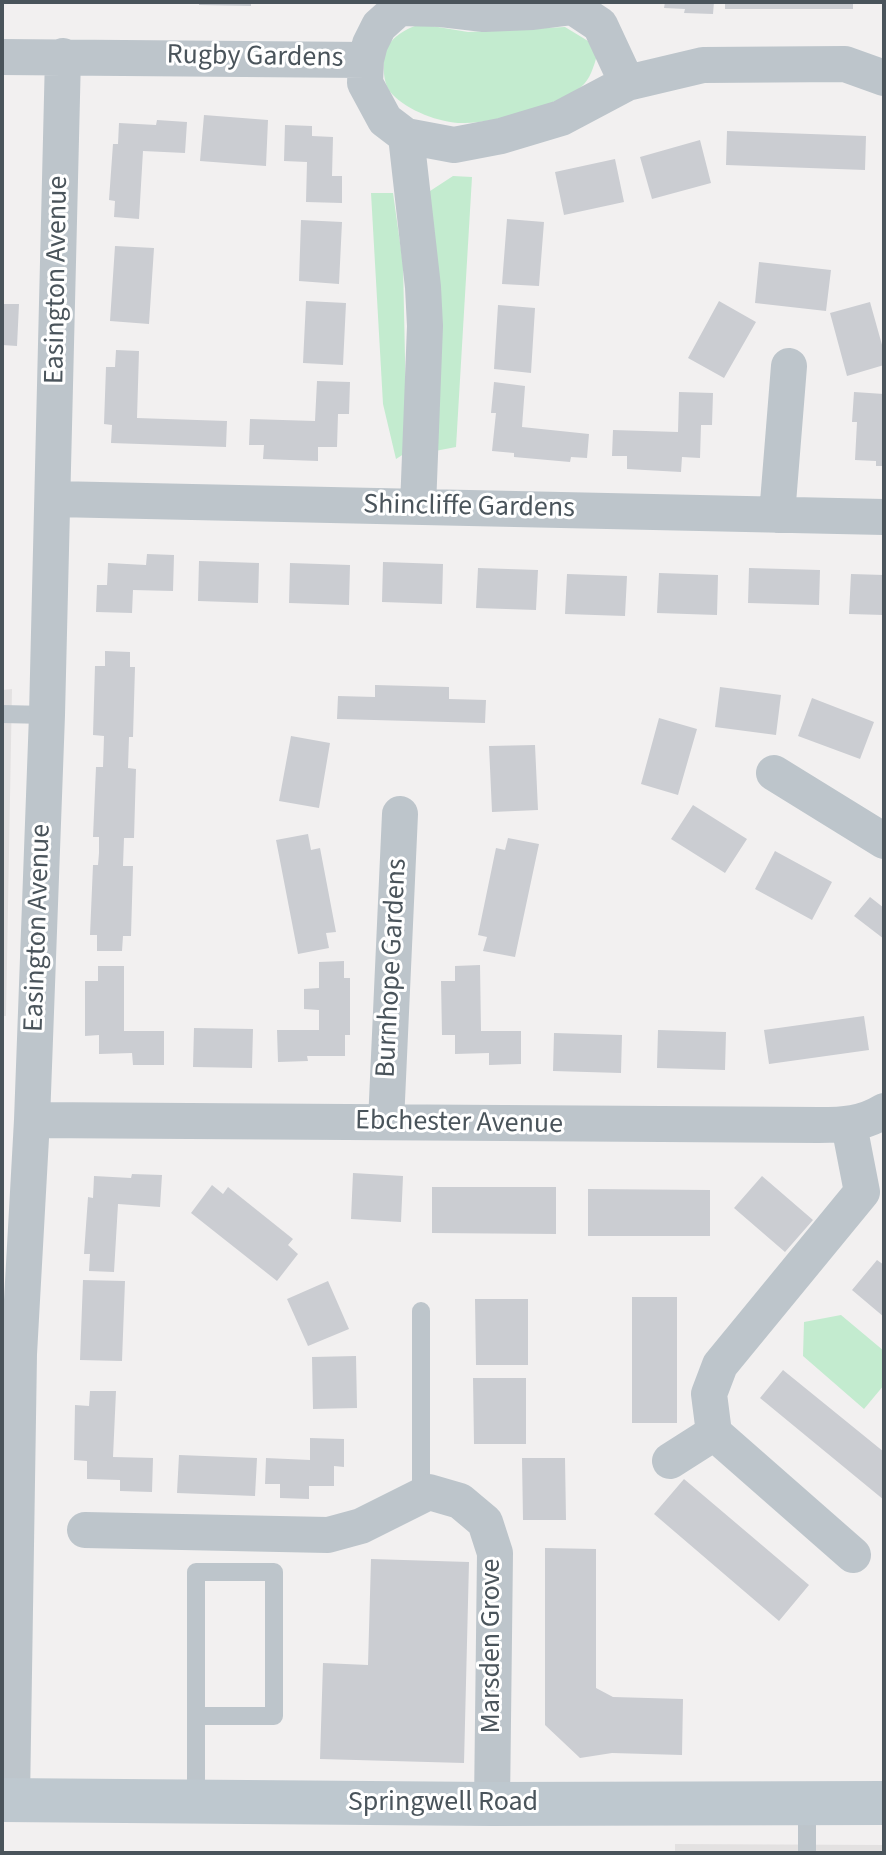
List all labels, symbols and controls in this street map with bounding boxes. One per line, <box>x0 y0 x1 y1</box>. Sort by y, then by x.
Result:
street label: Rugby Gardens <box>166 40 344 76</box>
street label: Easington Avenue <box>39 176 77 384</box>
street label: Shincliffe Gardens <box>363 489 575 527</box>
street label: Easington Avenue <box>19 823 59 1033</box>
street label: Burnhope Gardens <box>370 858 416 1078</box>
street label: Ebchester Avenue <box>355 1105 563 1143</box>
street label: Marsden Grove <box>476 1559 510 1733</box>
street label: Springwell Road <box>348 1787 538 1821</box>

